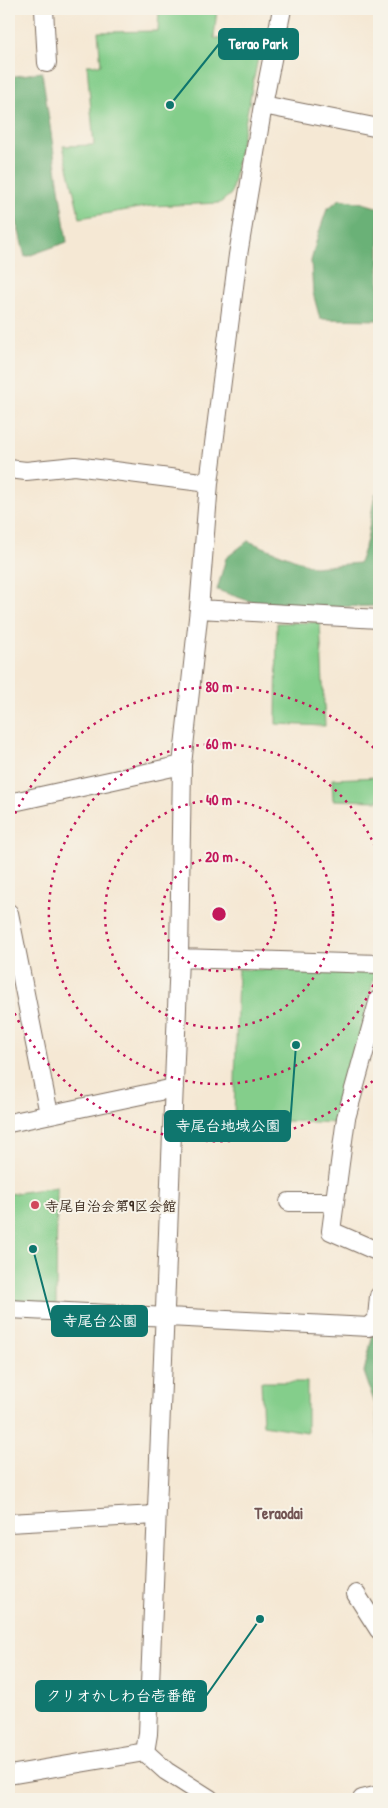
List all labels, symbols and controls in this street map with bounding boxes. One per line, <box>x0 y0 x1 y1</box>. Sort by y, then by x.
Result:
callout: Terao Park <box>219 29 298 59</box>
text: Terao Park <box>227 33 288 54</box>
text: 80 m <box>206 676 232 697</box>
text: 60 m <box>206 733 232 754</box>
text: 40 m <box>206 789 232 810</box>
text: 20 m <box>205 846 233 867</box>
centre of rings <box>210 905 228 923</box>
callout: 寺尾台地域公園 <box>165 1111 290 1141</box>
text: 寺尾台地域公園 <box>175 1115 281 1136</box>
place label: 寺尾自治会第9区会館 <box>45 1196 176 1215</box>
marker: 寺尾自治会第9区会館 <box>29 1199 41 1211</box>
callout: 寺尾台公園 <box>52 1306 147 1336</box>
text: 寺尾台公園 <box>62 1310 138 1331</box>
district label: Teraodai <box>254 1502 303 1524</box>
callout: クリオかしわ台壱番館 <box>36 1681 206 1711</box>
text: クリオかしわ台壱番館 <box>46 1685 196 1706</box>

